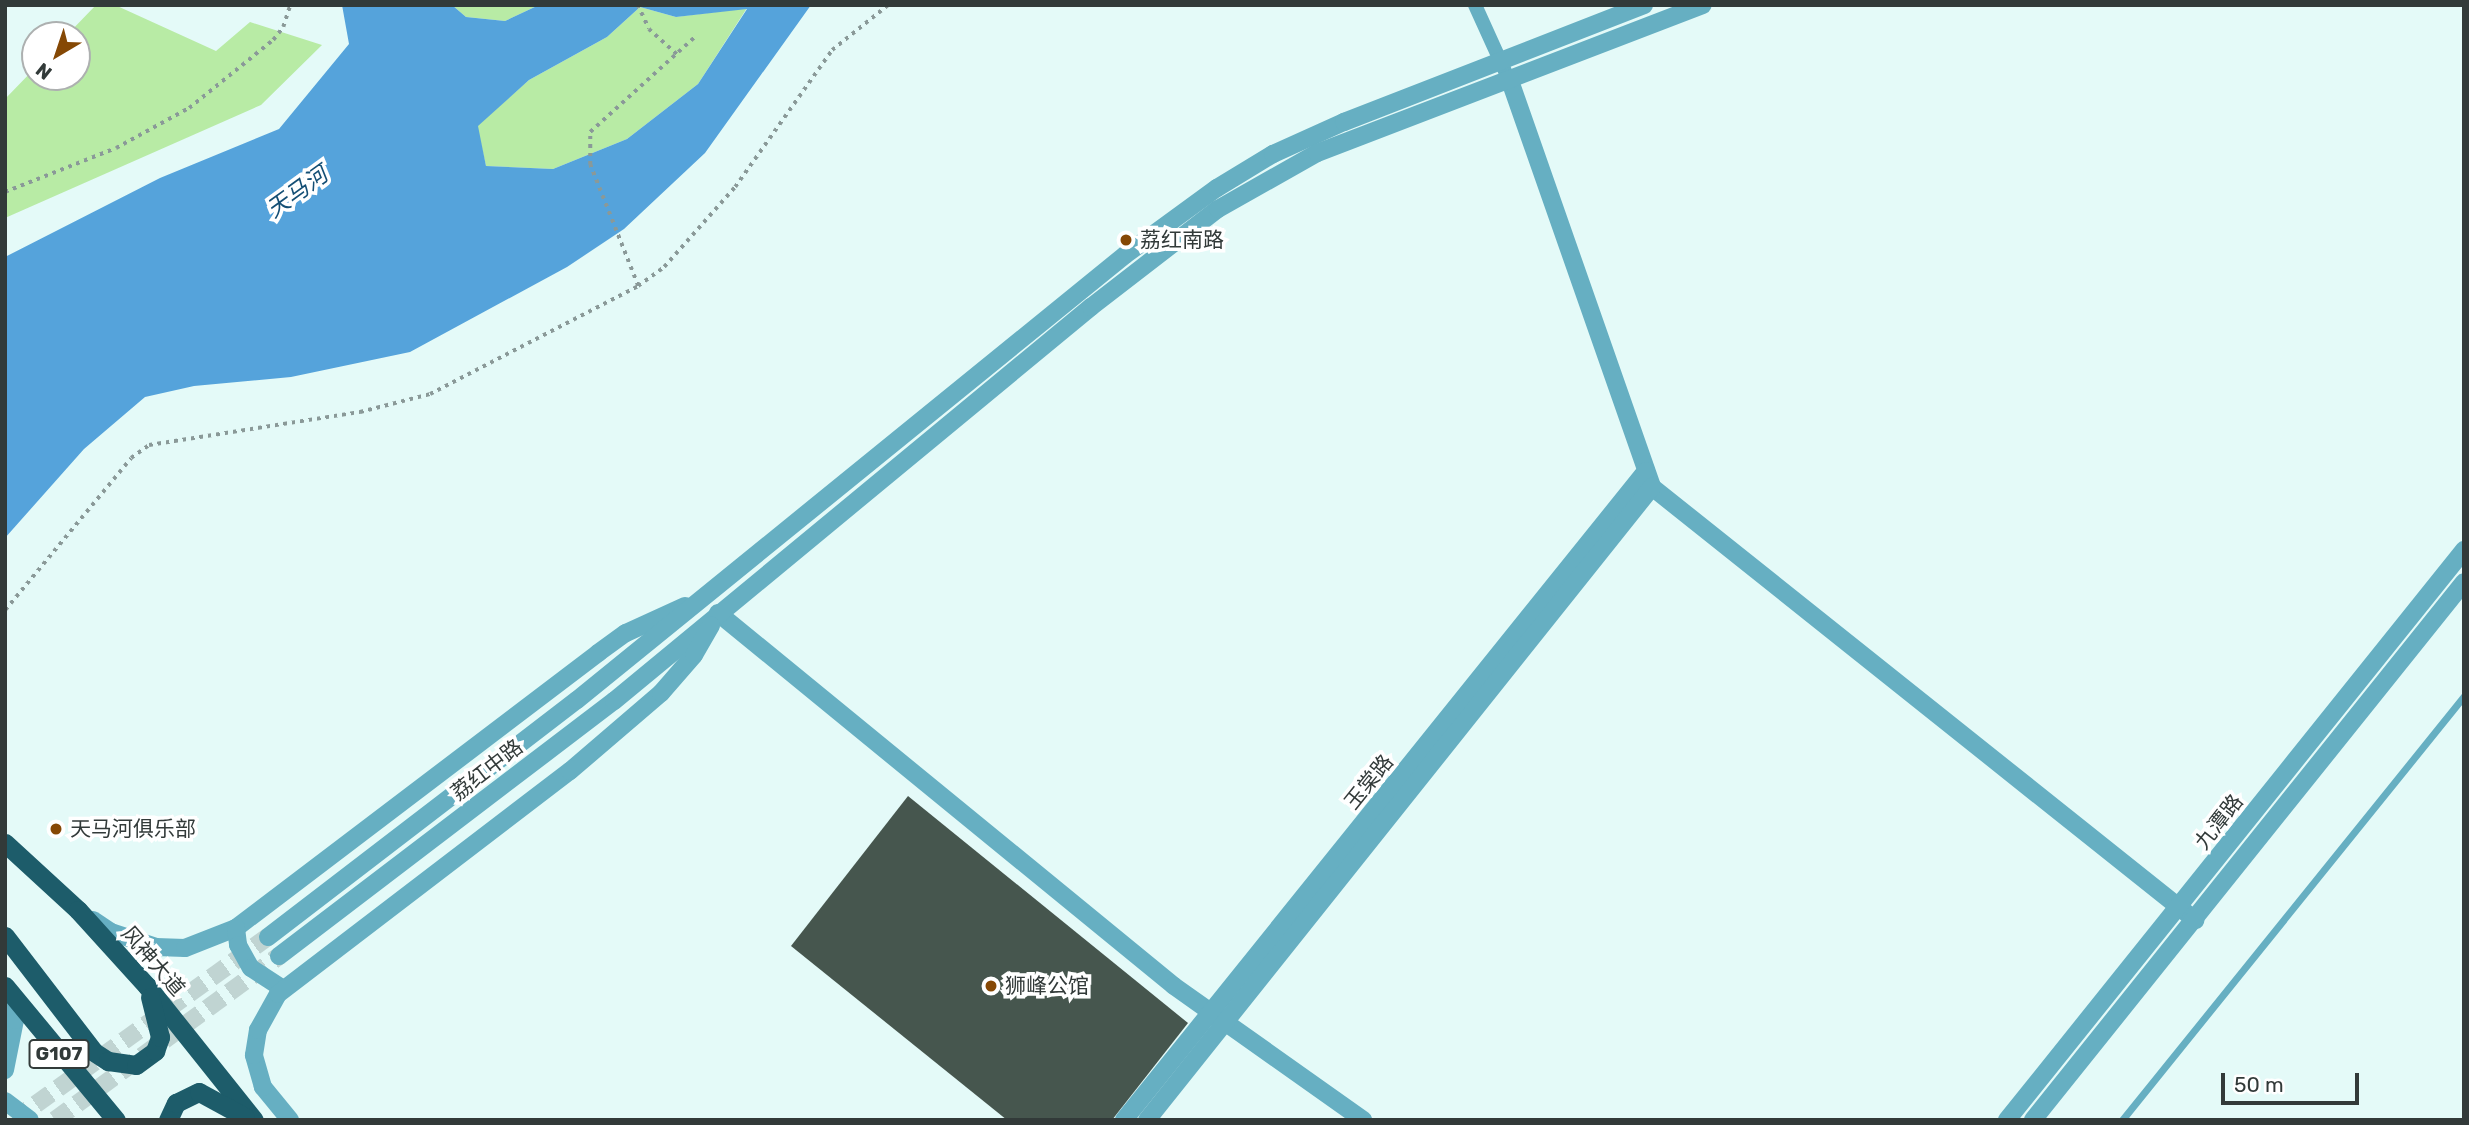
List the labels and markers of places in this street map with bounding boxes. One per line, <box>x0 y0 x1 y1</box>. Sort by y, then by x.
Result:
place label: 荔红南路 <box>1140 227 1224 253</box>
marker: 荔红南路 <box>1118 232 1134 248</box>
place label: 天马河俱乐部 <box>70 816 196 842</box>
marker: 天马河俱乐部 <box>48 821 64 837</box>
place label: 狮峰公馆 <box>1005 973 1089 999</box>
marker: 狮峰公馆 <box>983 978 999 994</box>

